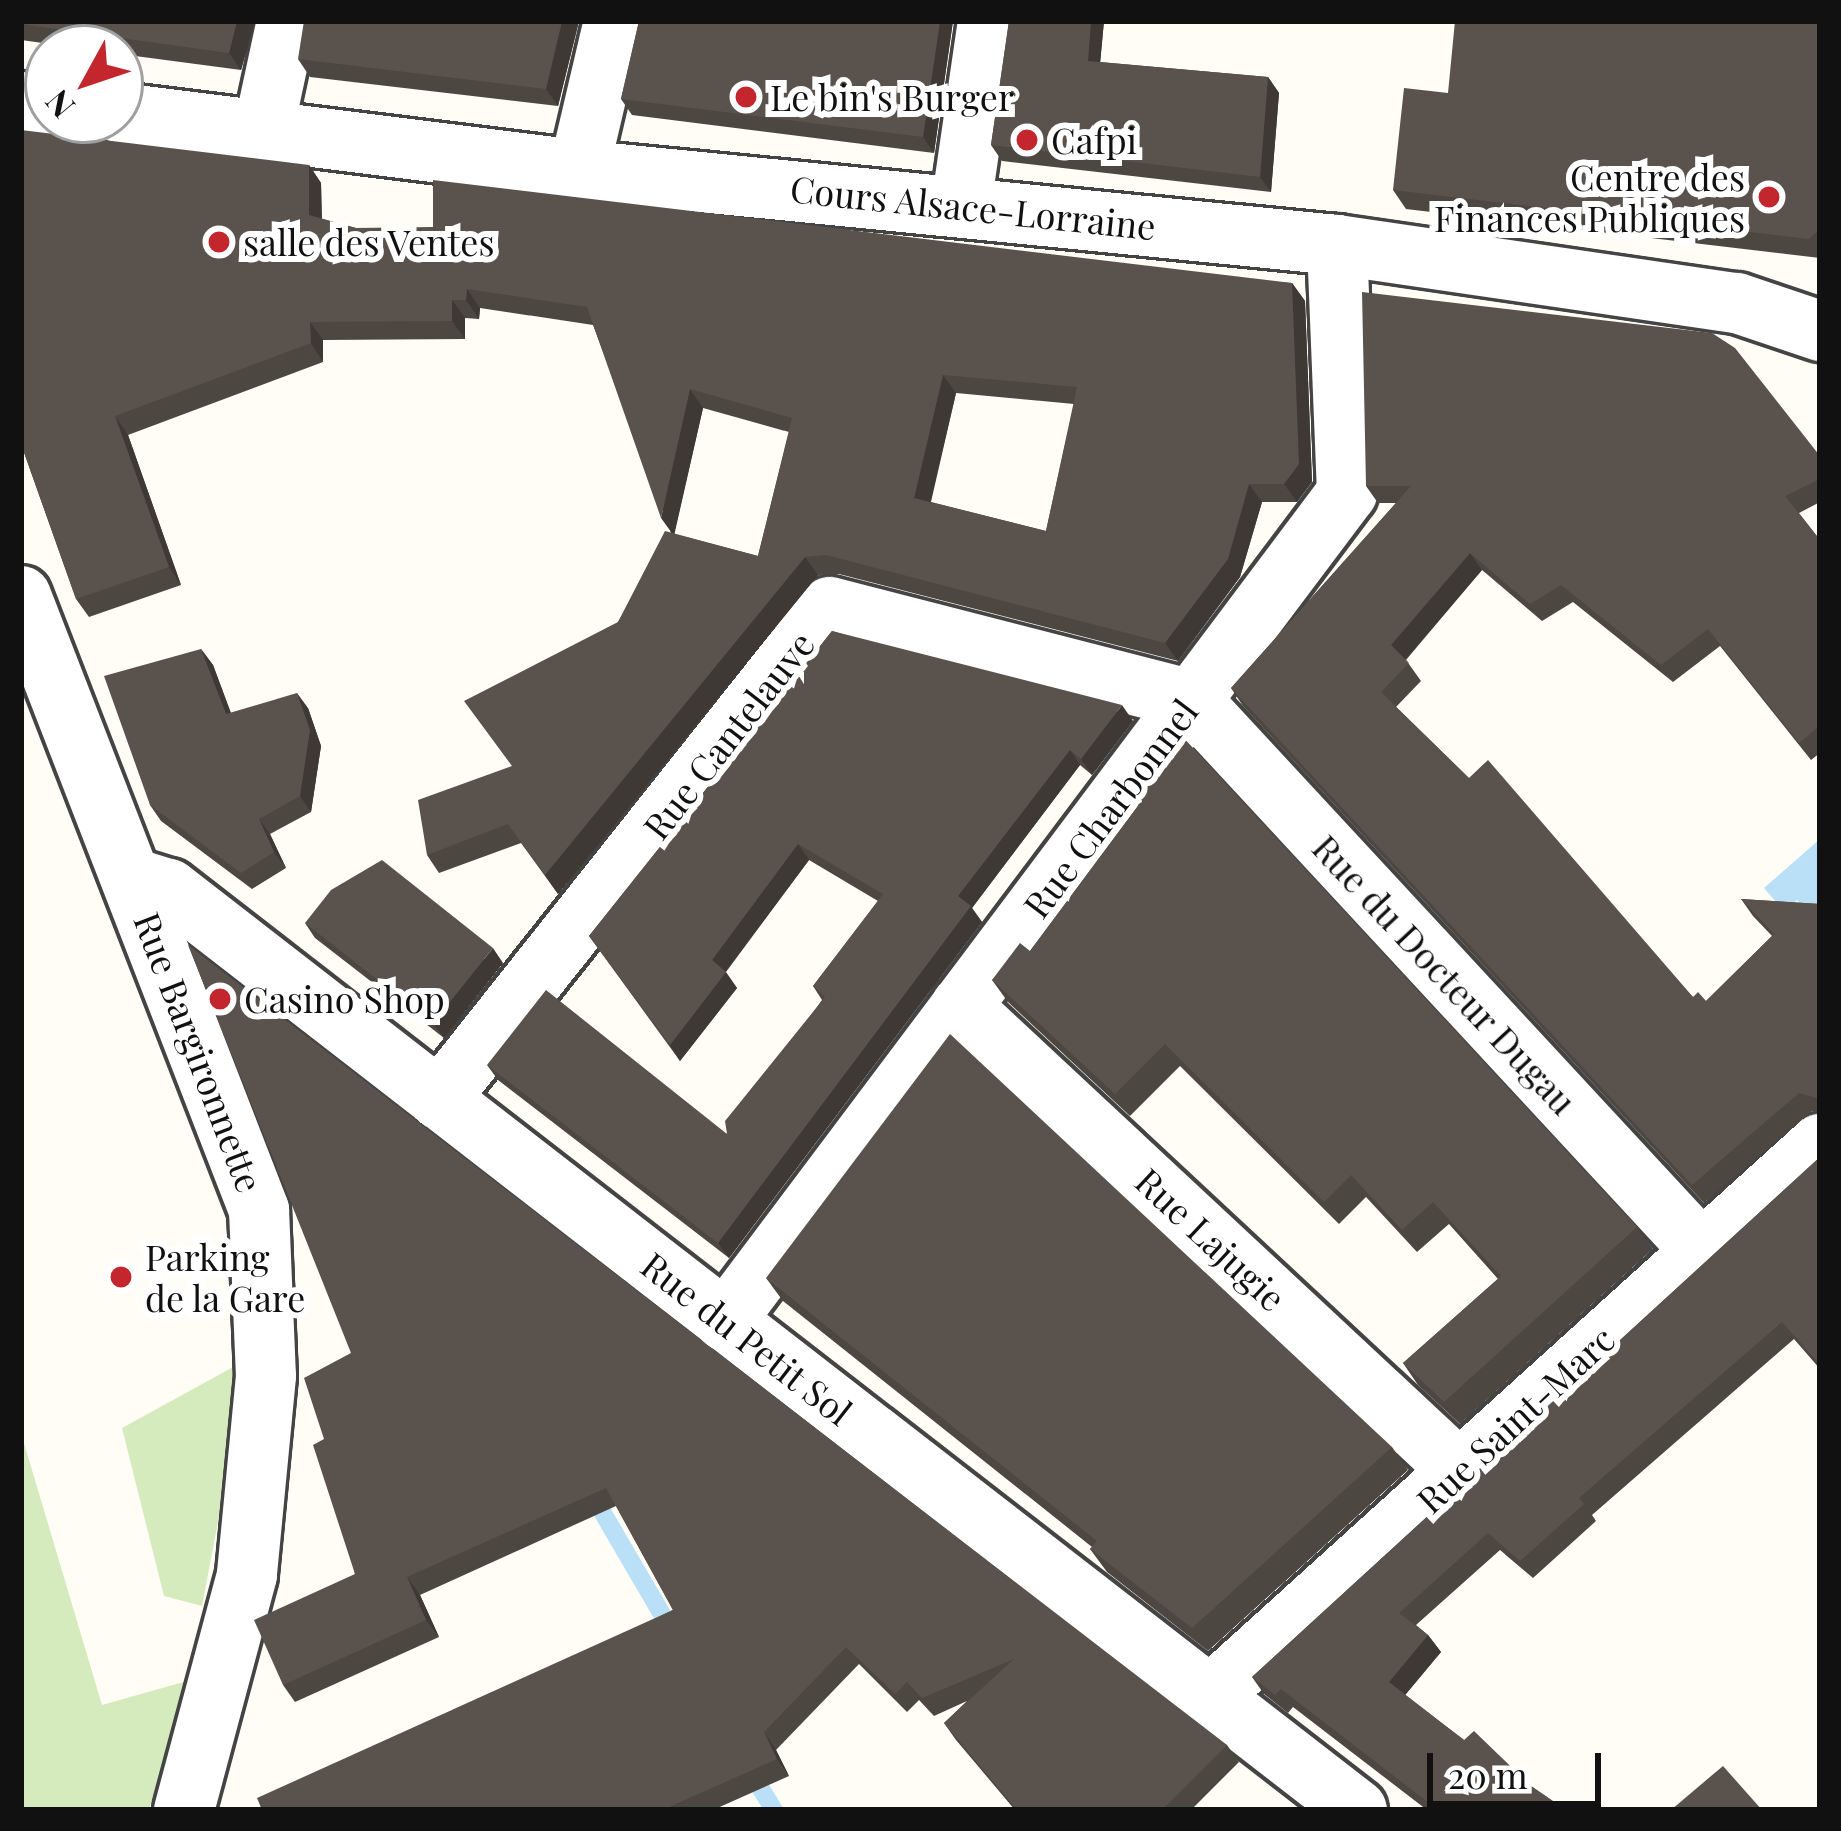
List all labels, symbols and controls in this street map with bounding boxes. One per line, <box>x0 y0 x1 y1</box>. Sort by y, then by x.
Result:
north arrow <box>24 24 144 144</box>
place label: Le bin's Burger <box>770 75 1014 119</box>
text: N <box>34 82 83 128</box>
marker: Le bin's Burger <box>733 84 759 110</box>
place label: Cafpi <box>1051 118 1137 162</box>
marker: Cafpi <box>1014 127 1040 153</box>
place label: Centre des Finances Publiques <box>1434 154 1745 239</box>
street label: Cours Alsace-Lorraine <box>788 166 1158 248</box>
marker: Centre des Finances Publiques <box>1756 184 1782 210</box>
place label: salle des Ventes <box>243 220 496 264</box>
marker: salle des Ventes <box>206 229 232 255</box>
street label: Rue Cantelauve <box>634 623 822 847</box>
street label: Rue Charbonnel <box>1014 690 1206 926</box>
street label: Rue du Docteur Dugau <box>1304 825 1586 1123</box>
street label: Rue Bargironnette <box>126 906 272 1198</box>
place label: Casino Shop <box>244 977 445 1021</box>
marker: Casino Shop <box>207 986 233 1012</box>
street label: Rue Lajugie <box>1127 1159 1295 1319</box>
place label: Parking de la Gare <box>145 1234 307 1319</box>
street label: Rue du Petit Sol <box>633 1242 861 1434</box>
marker: Parking de la Gare <box>108 1264 134 1290</box>
street label: Rue Saint-Marc <box>1408 1317 1622 1521</box>
scale bar <box>1433 1729 1607 1803</box>
text: 20 m <box>1448 1750 1528 1798</box>

